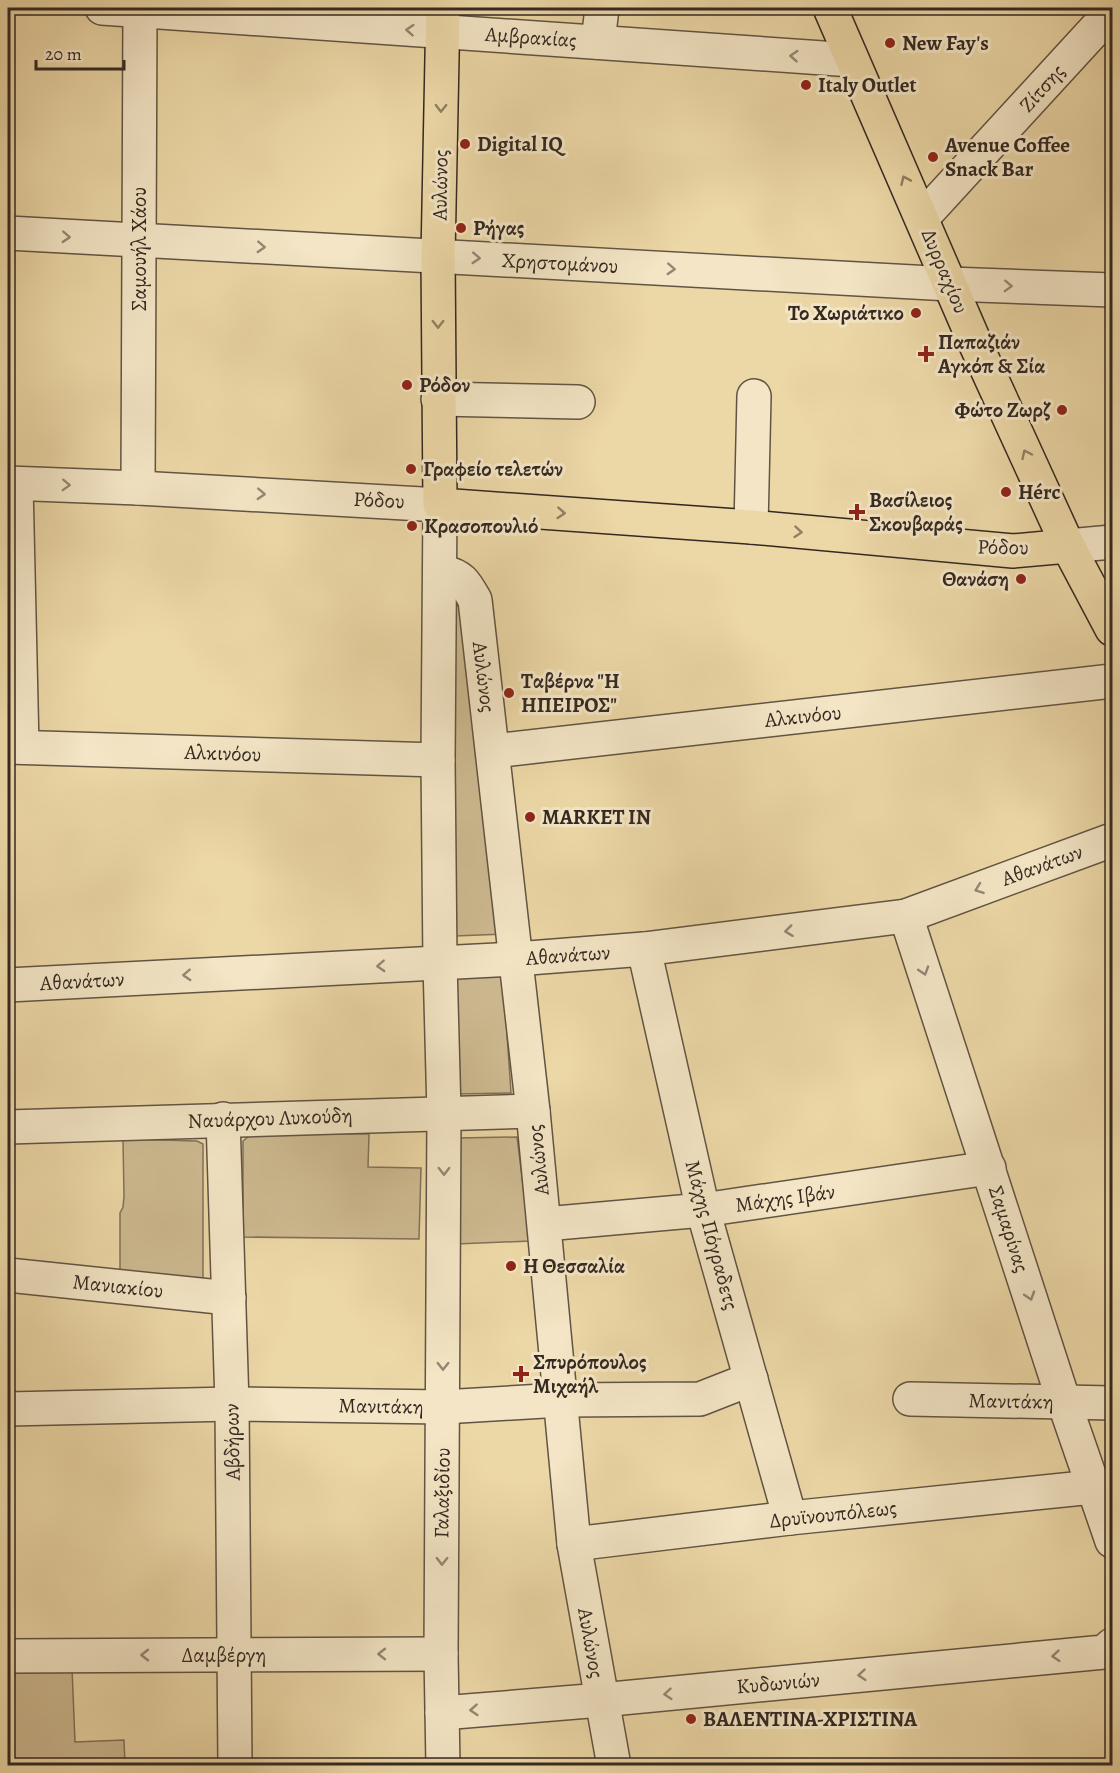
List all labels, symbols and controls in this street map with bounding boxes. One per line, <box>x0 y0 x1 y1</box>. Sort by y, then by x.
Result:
street label: Αμβρακίας <box>483 20 578 54</box>
one-way arrow <box>406 23 415 36</box>
place label: New Fay's <box>902 29 989 57</box>
scale bar <box>36 33 124 71</box>
marker: New Fay's <box>883 36 897 50</box>
text: 20 m <box>45 42 82 66</box>
one-way arrow <box>789 49 798 62</box>
street label: Ζίτσης <box>1013 58 1071 118</box>
place label: Italy Outlet <box>818 71 917 99</box>
marker: Italy Outlet <box>799 78 813 92</box>
one-way arrow <box>435 103 448 112</box>
place label: Digital IQ <box>477 130 566 158</box>
place label: Avenue Coffee Snack Bar <box>944 131 1070 183</box>
marker: Digital IQ <box>458 137 472 151</box>
street label: Αυλώνος <box>425 149 455 222</box>
marker: Avenue Coffee Snack Bar <box>926 150 940 164</box>
one-way arrow <box>901 175 913 186</box>
street label: Σαμουήλ Χάου <box>125 187 153 311</box>
place label: Ρήγας <box>473 214 525 242</box>
marker: Ρήγας <box>454 221 468 235</box>
street label: Δυρραχίου <box>915 225 975 317</box>
one-way arrow <box>61 230 70 243</box>
one-way arrow <box>256 240 265 253</box>
street label: Χρηστομάνου <box>501 246 619 280</box>
one-way arrow <box>472 252 481 265</box>
one-way arrow <box>667 262 676 275</box>
one-way arrow <box>1003 280 1012 292</box>
place label: Το Χωριάτικο <box>788 299 904 327</box>
marker: Το Χωριάτικο <box>909 306 923 320</box>
one-way arrow <box>432 319 444 328</box>
place label: Παπαζιάν Αγκόπ & Σία <box>937 328 1045 380</box>
marker: Παπαζιάν Αγκόπ & Σία <box>919 347 933 361</box>
place label: Ρόδον <box>419 371 471 399</box>
marker: Ρόδον <box>400 378 414 392</box>
place label: Φώτο Ζωρζ <box>955 396 1052 424</box>
marker: Φώτο Ζωρζ <box>1055 403 1069 417</box>
one-way arrow <box>1022 450 1034 461</box>
place label: Γραφείο τελετών <box>423 455 563 483</box>
marker: Γραφείο τελετών <box>404 462 418 476</box>
place label: Hérc <box>1018 478 1060 506</box>
one-way arrow <box>61 479 70 492</box>
street label: Ρόδου <box>353 485 405 515</box>
marker: Hérc <box>999 485 1013 499</box>
place label: Βασίλειος Σκουβαράς <box>869 486 963 538</box>
one-way arrow <box>256 488 265 501</box>
marker: Βασίλειος Σκουβαράς <box>850 505 864 519</box>
one-way arrow <box>557 507 566 520</box>
place label: Κρασοπουλιό <box>424 512 538 540</box>
marker: Κρασοπουλιό <box>405 519 419 533</box>
one-way arrow <box>793 525 802 538</box>
street label: Ρόδου <box>977 533 1029 561</box>
place label: Θανάση <box>942 565 1009 593</box>
marker: Θανάση <box>1014 572 1028 586</box>
street label: Αυλώνος <box>466 639 502 714</box>
place label: Ταβέρνα "Η ΗΠΕΙΡΟΣ" <box>521 667 620 719</box>
marker: Ταβέρνα "Η ΗΠΕΙΡΟΣ" <box>502 686 516 700</box>
street label: Αλκινόου <box>762 698 843 734</box>
street label: Αλκινόου <box>183 738 262 768</box>
place label: MARKET IN <box>542 803 651 831</box>
marker: MARKET IN <box>523 810 537 824</box>
street label: Αθανάτων <box>997 837 1087 893</box>
one-way arrow <box>974 881 985 894</box>
one-way arrow <box>785 924 794 936</box>
street label: Αθανάτων <box>524 938 611 972</box>
one-way arrow <box>377 959 386 972</box>
street label: Αθανάτων <box>38 965 125 997</box>
one-way arrow <box>917 965 929 976</box>
one-way arrow <box>182 969 191 982</box>
street label: Ναυάρχου Λυκούδη <box>187 1101 353 1135</box>
street label: Αυλώνος <box>520 1123 556 1198</box>
street label: Μάχης Πόγραδετς <box>679 1157 745 1313</box>
one-way arrow <box>438 1167 450 1176</box>
street label: Μάχης Ιβάν <box>733 1177 837 1219</box>
street label: Σαμαρίνας <box>982 1182 1036 1276</box>
place label: Η Θεσσαλία <box>523 1252 625 1280</box>
marker: Η Θεσσαλία <box>504 1259 518 1273</box>
street label: Μανιακίου <box>71 1267 165 1305</box>
one-way arrow <box>1023 1290 1036 1301</box>
place label: Σπυρόπουλος Μιχαήλ <box>533 1348 647 1400</box>
one-way arrow <box>437 1362 450 1371</box>
marker: Σπυρόπουλος Μιχαήλ <box>514 1367 528 1381</box>
street label: Μανιτάκη <box>968 1386 1054 1416</box>
street label: Μανιτάκη <box>338 1391 424 1421</box>
street label: Αβδήρων <box>217 1403 247 1482</box>
street label: Γαλαξιδίου <box>427 1447 457 1539</box>
street label: Δρυϊνουπόλεως <box>768 1493 898 1535</box>
one-way arrow <box>436 1557 448 1566</box>
street label: Αυλώνος <box>571 1605 611 1680</box>
street label: Δαμβέργη <box>182 1641 266 1669</box>
one-way arrow <box>378 1648 387 1660</box>
one-way arrow <box>141 1649 150 1661</box>
one-way arrow <box>1052 1649 1061 1662</box>
street label: Κυδωνιών <box>735 1665 821 1701</box>
one-way arrow <box>858 1668 867 1681</box>
one-way arrow <box>664 1687 673 1700</box>
one-way arrow <box>469 1703 478 1716</box>
place label: ΒΑΛΕΝΤΙΝΑ-ΧΡΙΣΤΙΝΑ <box>703 1705 918 1733</box>
marker: ΒΑΛΕΝΤΙΝΑ-ΧΡΙΣΤΙΝΑ <box>684 1712 698 1726</box>

